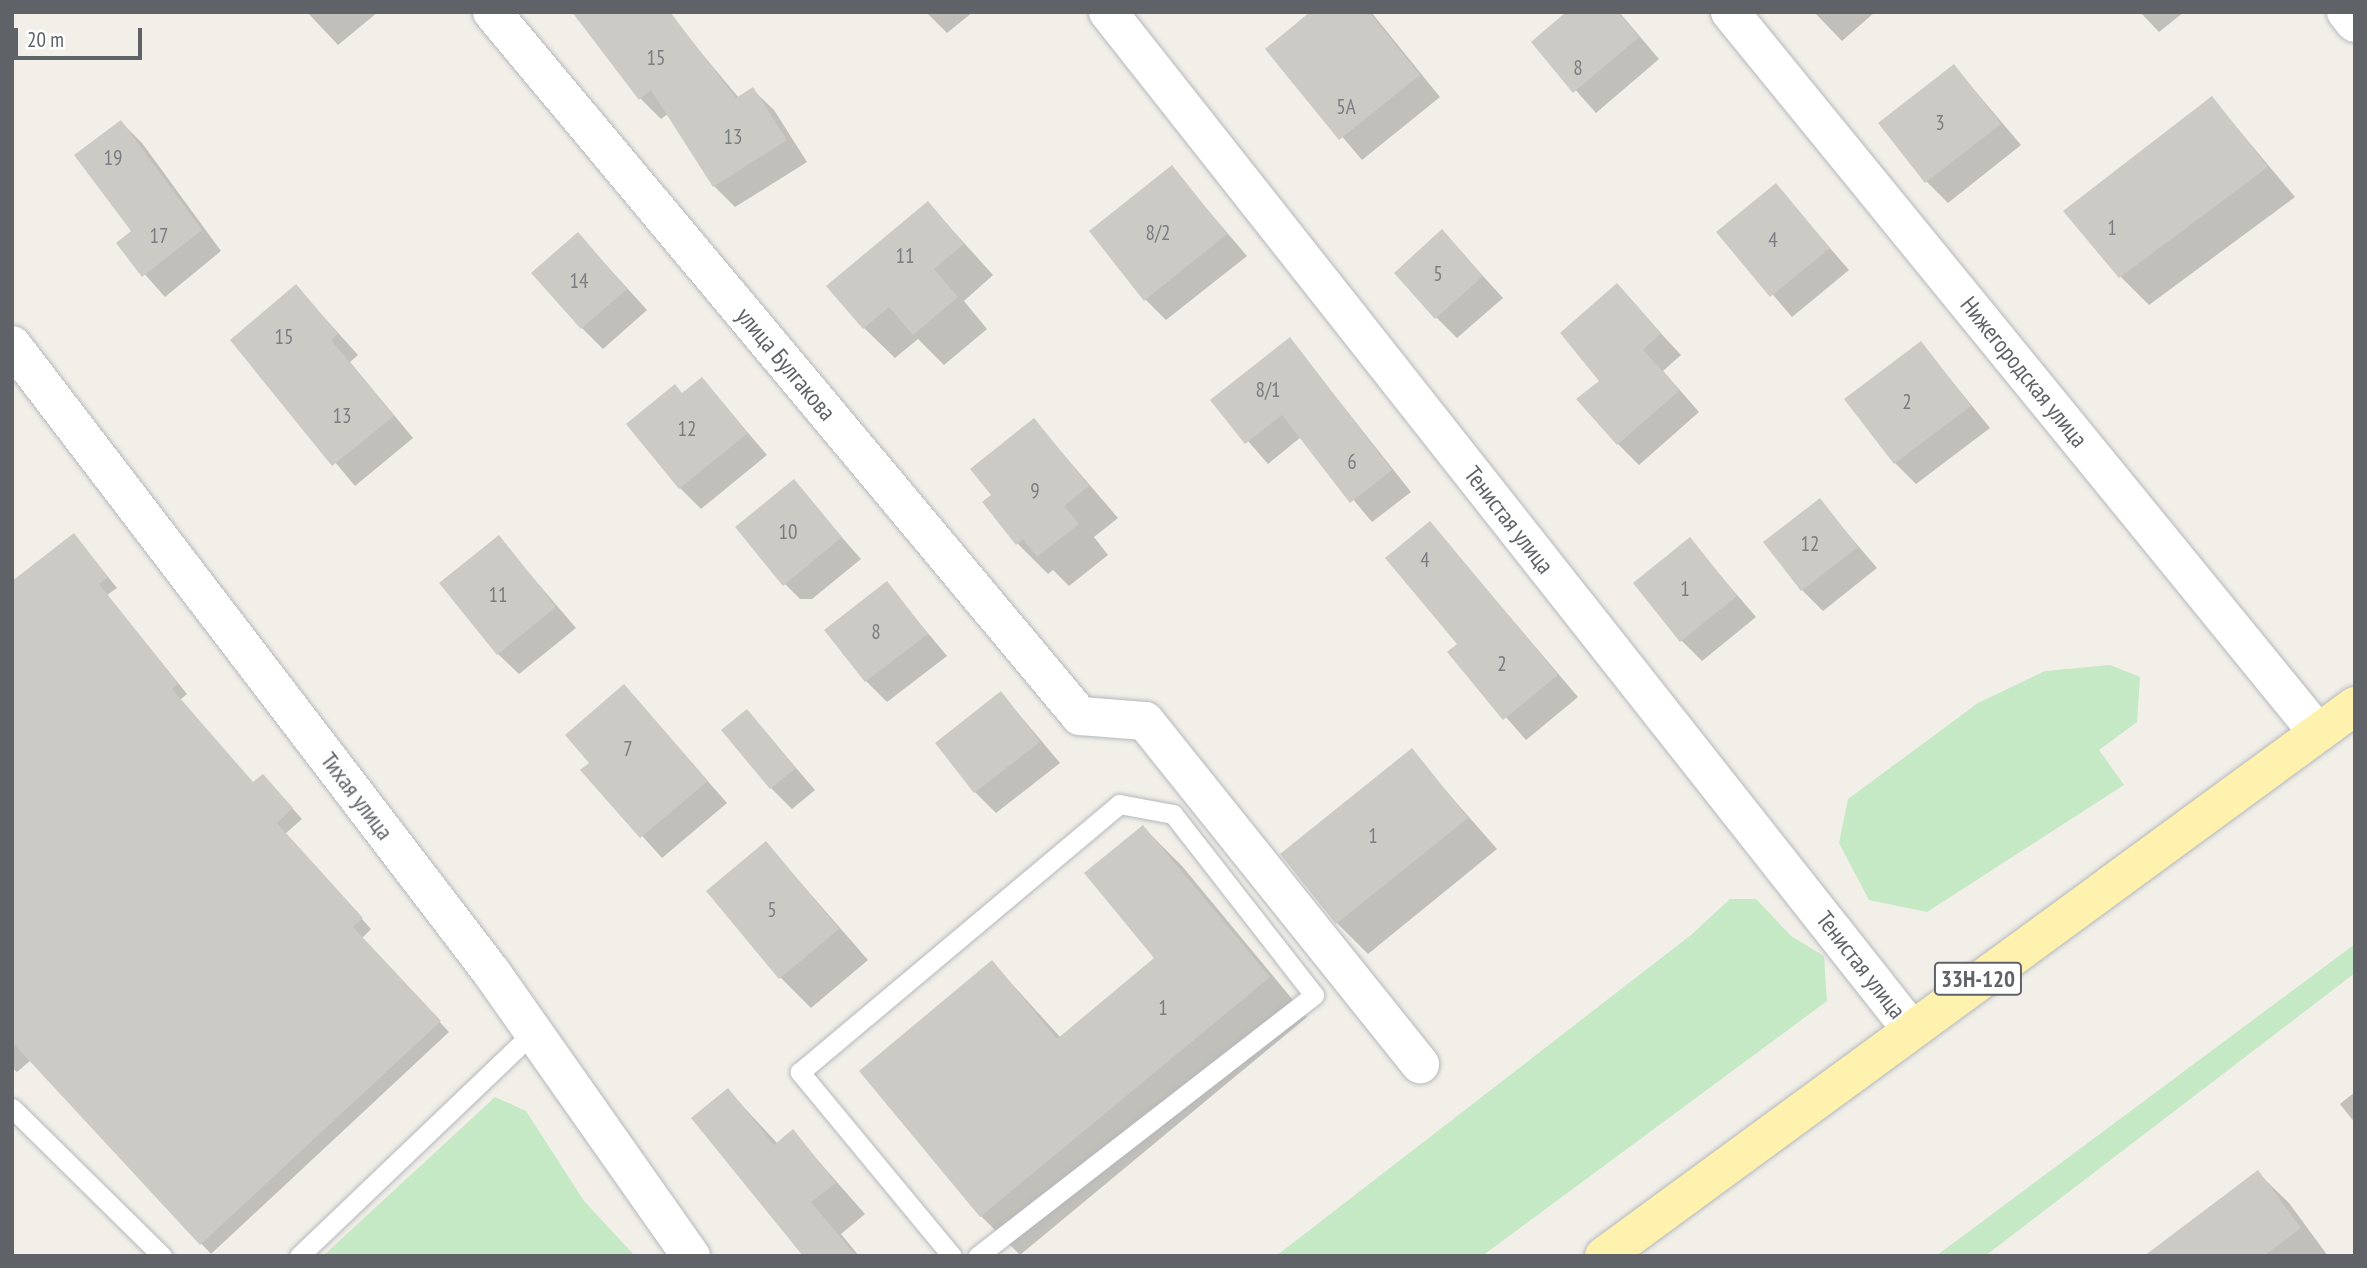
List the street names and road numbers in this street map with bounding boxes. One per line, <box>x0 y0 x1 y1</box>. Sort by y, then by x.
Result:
street label: Нижегородская улица <box>1954 291 2094 453</box>
street label: улица Булгакова <box>730 302 842 426</box>
street label: Тенистая улица <box>1458 461 1560 579</box>
street label: Тихая улица <box>315 747 399 845</box>
street label: Тенистая улица <box>1810 906 1912 1024</box>
road number: 33Н-120 <box>1932 960 2024 998</box>

